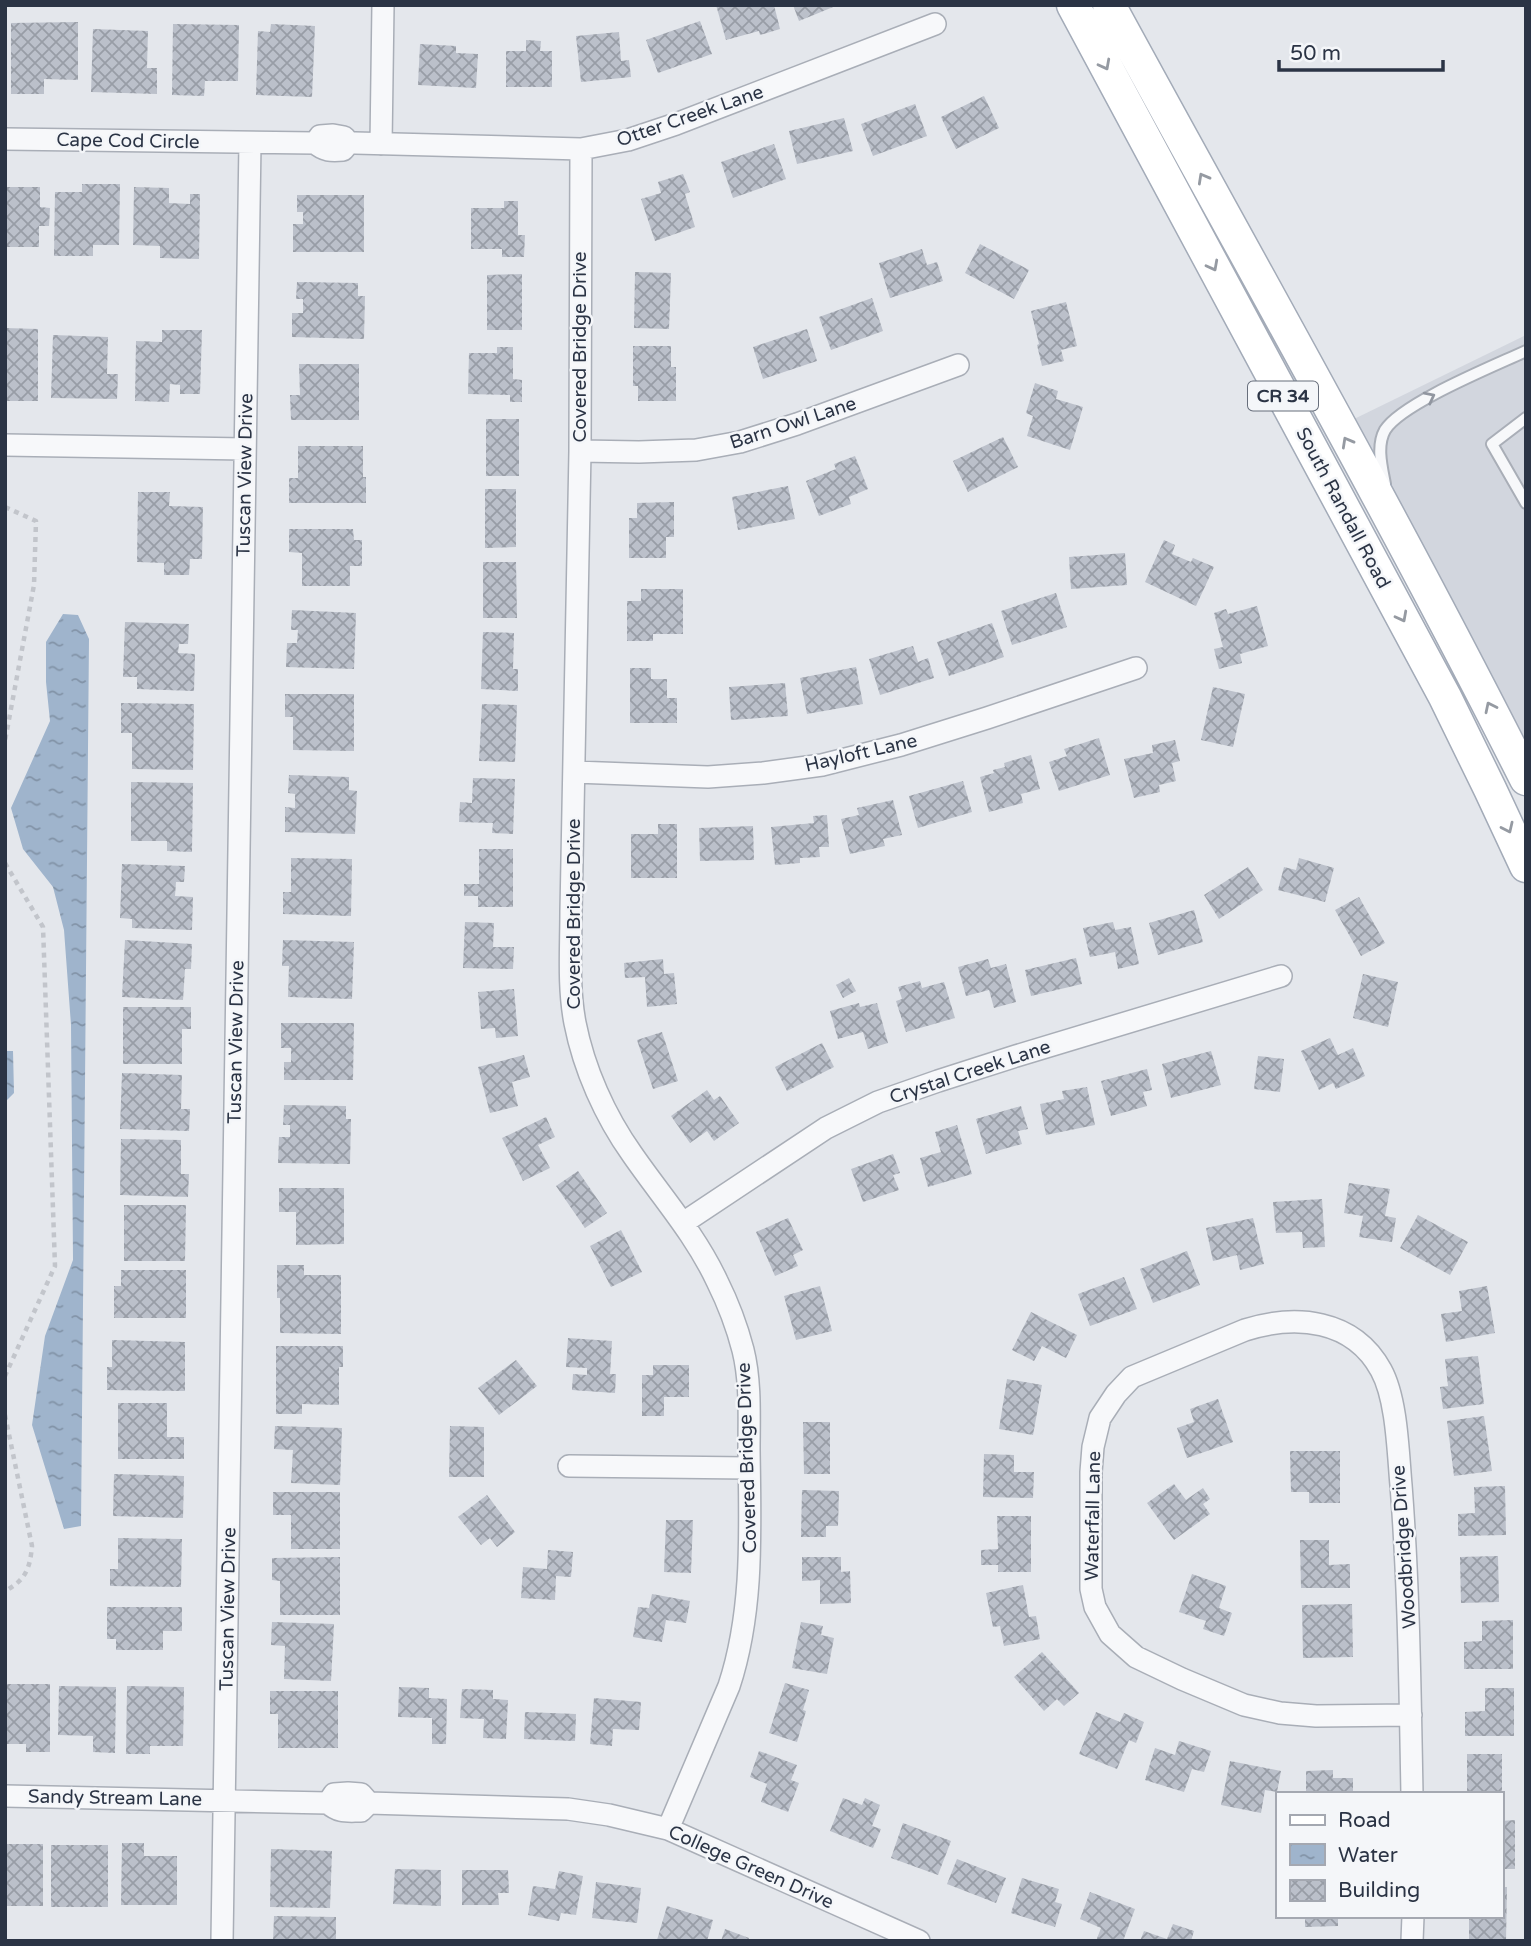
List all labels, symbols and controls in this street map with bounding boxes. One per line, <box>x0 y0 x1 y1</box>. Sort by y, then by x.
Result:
scale bar <box>1279 28 1444 72</box>
text: 50 m <box>1290 41 1341 66</box>
one-way arrow <box>1097 58 1110 71</box>
street label: Otter Creek Lane <box>614 81 766 151</box>
street label: Cape Cod Circle <box>56 129 200 153</box>
one-way arrow <box>1198 173 1211 185</box>
street label: Covered Bridge Drive <box>569 251 591 443</box>
one-way arrow <box>1205 259 1218 271</box>
road number: CR 34 <box>1248 382 1318 410</box>
street label: Barn Owl Lane <box>727 392 859 454</box>
one-way arrow <box>1423 392 1435 405</box>
street label: Tuscan View Drive <box>233 393 257 557</box>
street label: South Randall Road <box>1291 424 1395 592</box>
one-way arrow <box>1342 437 1355 449</box>
one-way arrow <box>1394 610 1407 622</box>
one-way arrow <box>1485 702 1499 714</box>
street label: Hayloft Lane <box>803 729 919 777</box>
street label: Covered Bridge Drive <box>563 818 585 1010</box>
one-way arrow <box>1500 820 1514 833</box>
street label: Tuscan View Drive <box>224 960 248 1124</box>
street label: Crystal Creek Lane <box>887 1036 1053 1108</box>
street label: Covered Bridge Drive <box>733 1362 761 1554</box>
street label: Waterfall Lane <box>1081 1451 1105 1581</box>
street label: Woodbridge Drive <box>1387 1464 1421 1630</box>
street label: Tuscan View Drive <box>216 1527 240 1691</box>
street label: Sandy Stream Lane <box>28 1785 202 1811</box>
legend <box>1276 1792 1503 1918</box>
text: Road <box>1338 1808 1391 1833</box>
street label: College Green Drive <box>665 1821 837 1913</box>
text: Water <box>1338 1843 1398 1868</box>
text: Building <box>1338 1878 1420 1903</box>

